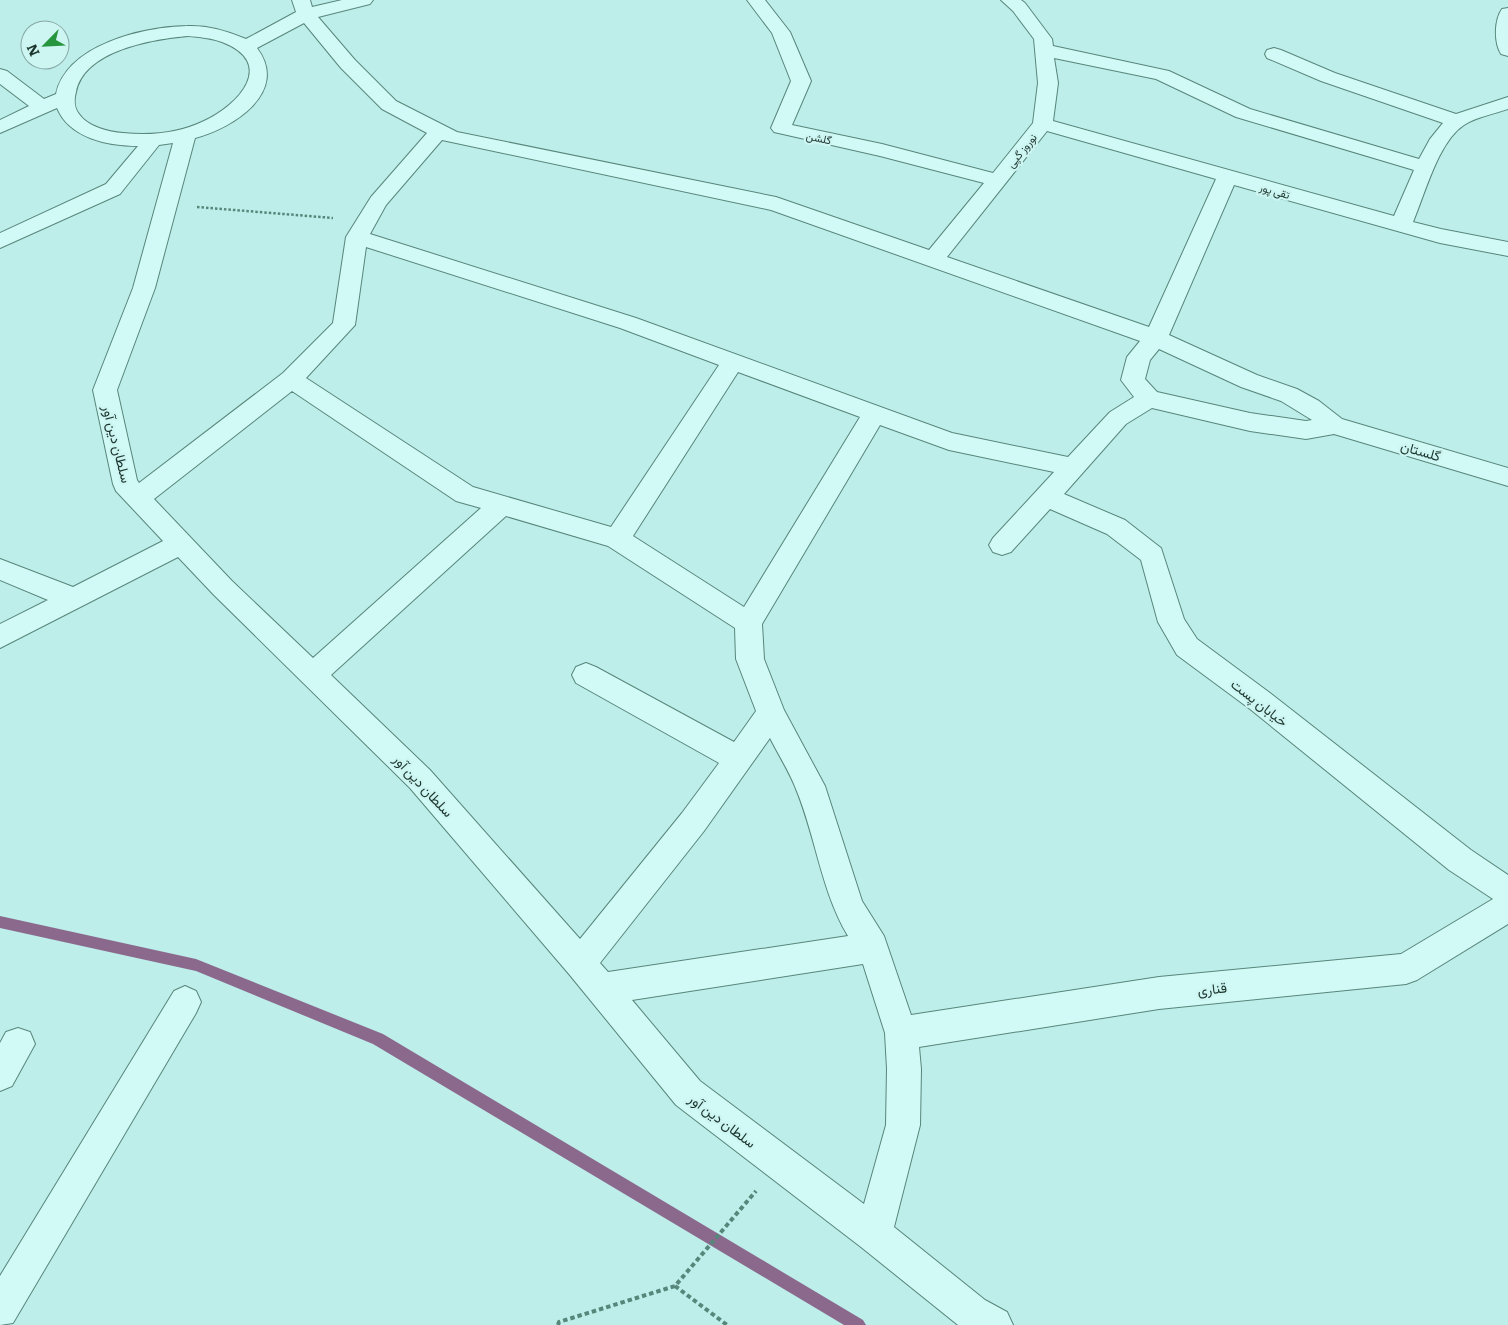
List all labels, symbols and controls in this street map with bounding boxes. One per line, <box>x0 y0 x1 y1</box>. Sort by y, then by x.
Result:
north arrow <box>20 20 70 70</box>
text: N <box>21 41 44 60</box>
street label: گلشن <box>805 127 833 148</box>
street label: نوروز گپی <box>1002 129 1041 171</box>
street label: تقی پور <box>1257 178 1293 203</box>
street label: سلطان دین آور <box>98 402 137 485</box>
street label: گلستان <box>1399 435 1443 465</box>
street label: خیابان پست <box>1227 673 1293 731</box>
street label: سلطان دین آور <box>389 748 458 821</box>
street label: قناری <box>1196 977 1228 999</box>
street label: سلطان دین آور <box>684 1087 761 1152</box>

